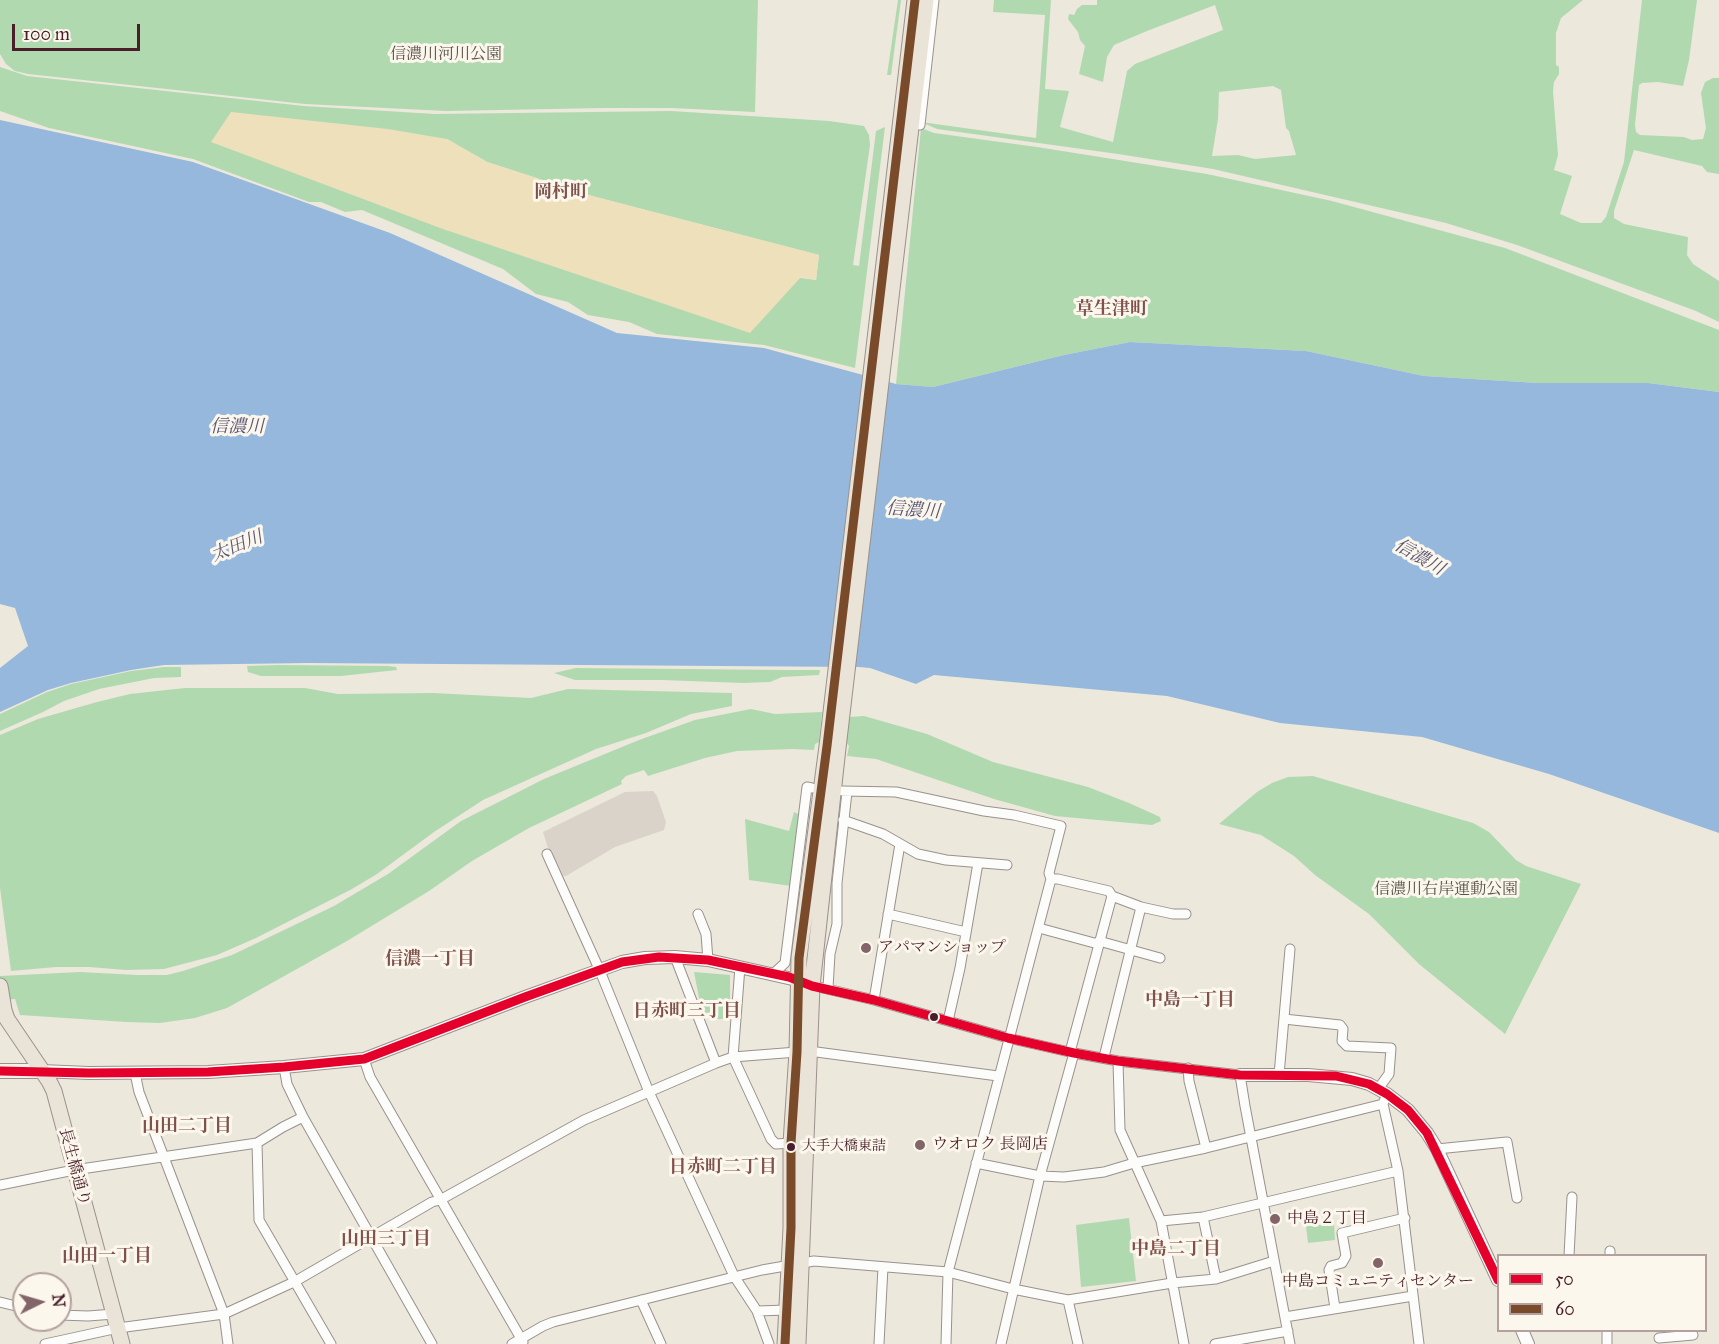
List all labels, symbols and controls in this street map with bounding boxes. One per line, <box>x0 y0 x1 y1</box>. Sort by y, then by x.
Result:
scale bar <box>15 12 142 50</box>
text: 100 m <box>23 23 70 45</box>
park label: 信濃川河川公園 <box>390 45 502 65</box>
district label: 岡村町 <box>534 182 588 204</box>
district label: 草生津町 <box>1076 299 1148 321</box>
water label: 信濃川 <box>210 417 264 439</box>
water label: 信濃川 <box>885 498 941 524</box>
water label: 太田川 <box>208 527 266 567</box>
water label: 信濃川 <box>1390 535 1448 581</box>
park label: 信濃川右岸運動公園 <box>1374 880 1518 900</box>
place label: アパマンショップ <box>878 938 1006 958</box>
marker: アパマンショップ <box>859 941 873 955</box>
district label: 信濃一丁目 <box>385 949 475 971</box>
district label: 中島一丁目 <box>1145 990 1235 1012</box>
district label: 日赤町三丁目 <box>633 1001 741 1023</box>
unlabelled marker <box>928 1011 940 1023</box>
district label: 山田二丁目 <box>142 1116 232 1138</box>
street label: 長生橋通り <box>54 1126 94 1208</box>
place label: ウオロク 長岡店 <box>932 1135 1047 1155</box>
marker: ウオロク 長岡店 <box>913 1138 927 1152</box>
place label: 大手大橋東詰 <box>802 1139 886 1155</box>
marker: 大手大橋東詰 <box>785 1141 797 1153</box>
district label: 日赤町二丁目 <box>669 1157 777 1179</box>
place label: 中島２丁目 <box>1287 1209 1367 1229</box>
marker: 中島２丁目 <box>1268 1212 1282 1226</box>
district label: 山田三丁目 <box>341 1229 431 1251</box>
district label: 中島二丁目 <box>1131 1239 1221 1261</box>
district label: 山田一丁目 <box>62 1246 152 1268</box>
legend <box>1497 1254 1707 1332</box>
marker: 中島コミュニティセンター <box>1371 1256 1385 1270</box>
text: 50 <box>1555 1268 1574 1290</box>
north arrow <box>12 1272 72 1332</box>
place label: 中島コミュニティセンター <box>1282 1272 1474 1292</box>
text: N <box>48 1293 68 1308</box>
text: 60 <box>1555 1298 1575 1320</box>

